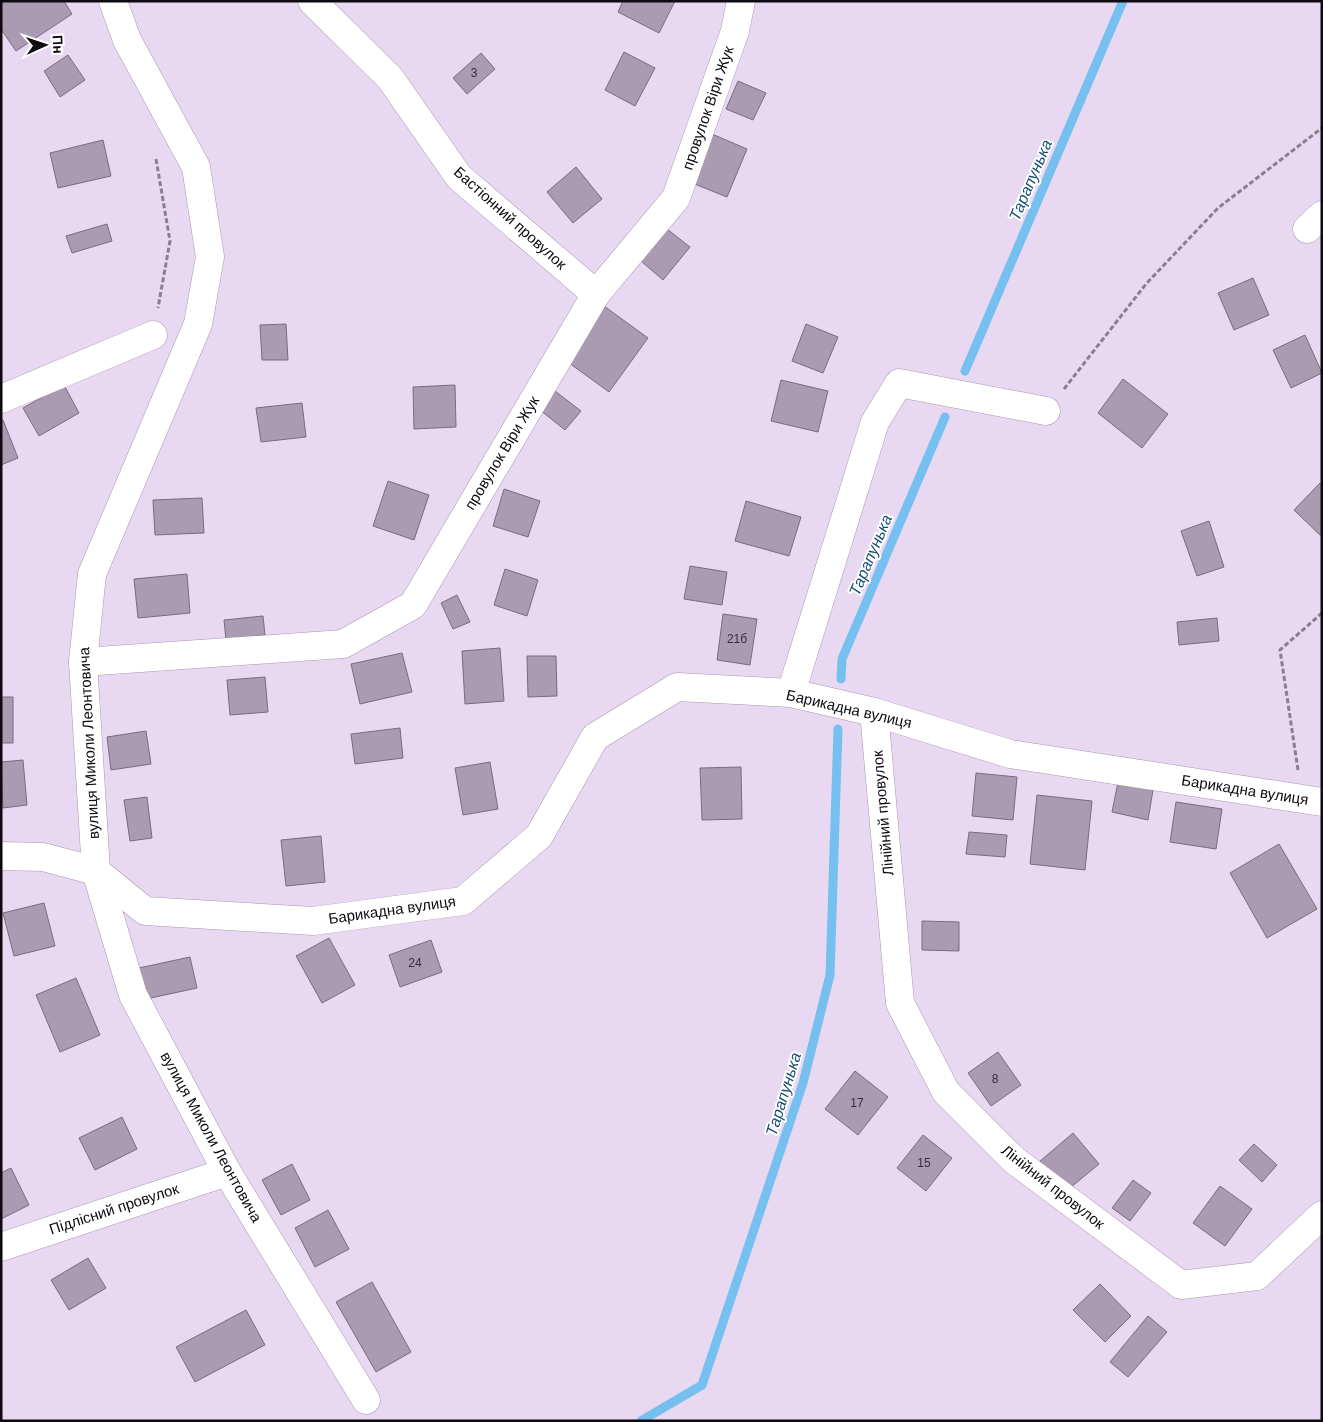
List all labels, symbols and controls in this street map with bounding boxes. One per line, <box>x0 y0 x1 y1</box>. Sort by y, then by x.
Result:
north arrow <box>20 20 70 70</box>
text: Пн <box>50 35 66 54</box>
street label: провулок Віри Жук <box>678 43 737 172</box>
house number: 3 <box>471 66 478 80</box>
water label: Тарапунька <box>1006 137 1055 223</box>
street label: Бастіонний провулок <box>451 163 570 273</box>
street label: провулок Віри Жук <box>461 392 542 513</box>
water label: Тарапунька <box>846 512 895 598</box>
house number: 21б <box>727 632 747 646</box>
street label: вулиця Миколи Леонтовича <box>75 646 102 839</box>
street label: Барикадна вулиця <box>785 686 914 731</box>
street label: Лінійний провулок <box>869 749 896 876</box>
street label: Барикадна вулиця <box>1180 771 1310 808</box>
street label: Барикадна вулиця <box>327 892 457 927</box>
house number: 24 <box>408 956 422 970</box>
street label: вулиця Миколи Леонтовича <box>157 1049 266 1225</box>
water label: Тарапунька <box>763 1050 804 1138</box>
house number: 8 <box>992 1072 999 1086</box>
house number: 17 <box>850 1096 864 1110</box>
street label: Лінійний провулок <box>998 1141 1108 1232</box>
house number: 15 <box>917 1156 931 1170</box>
street label: Підлісний провулок <box>47 1179 181 1237</box>

